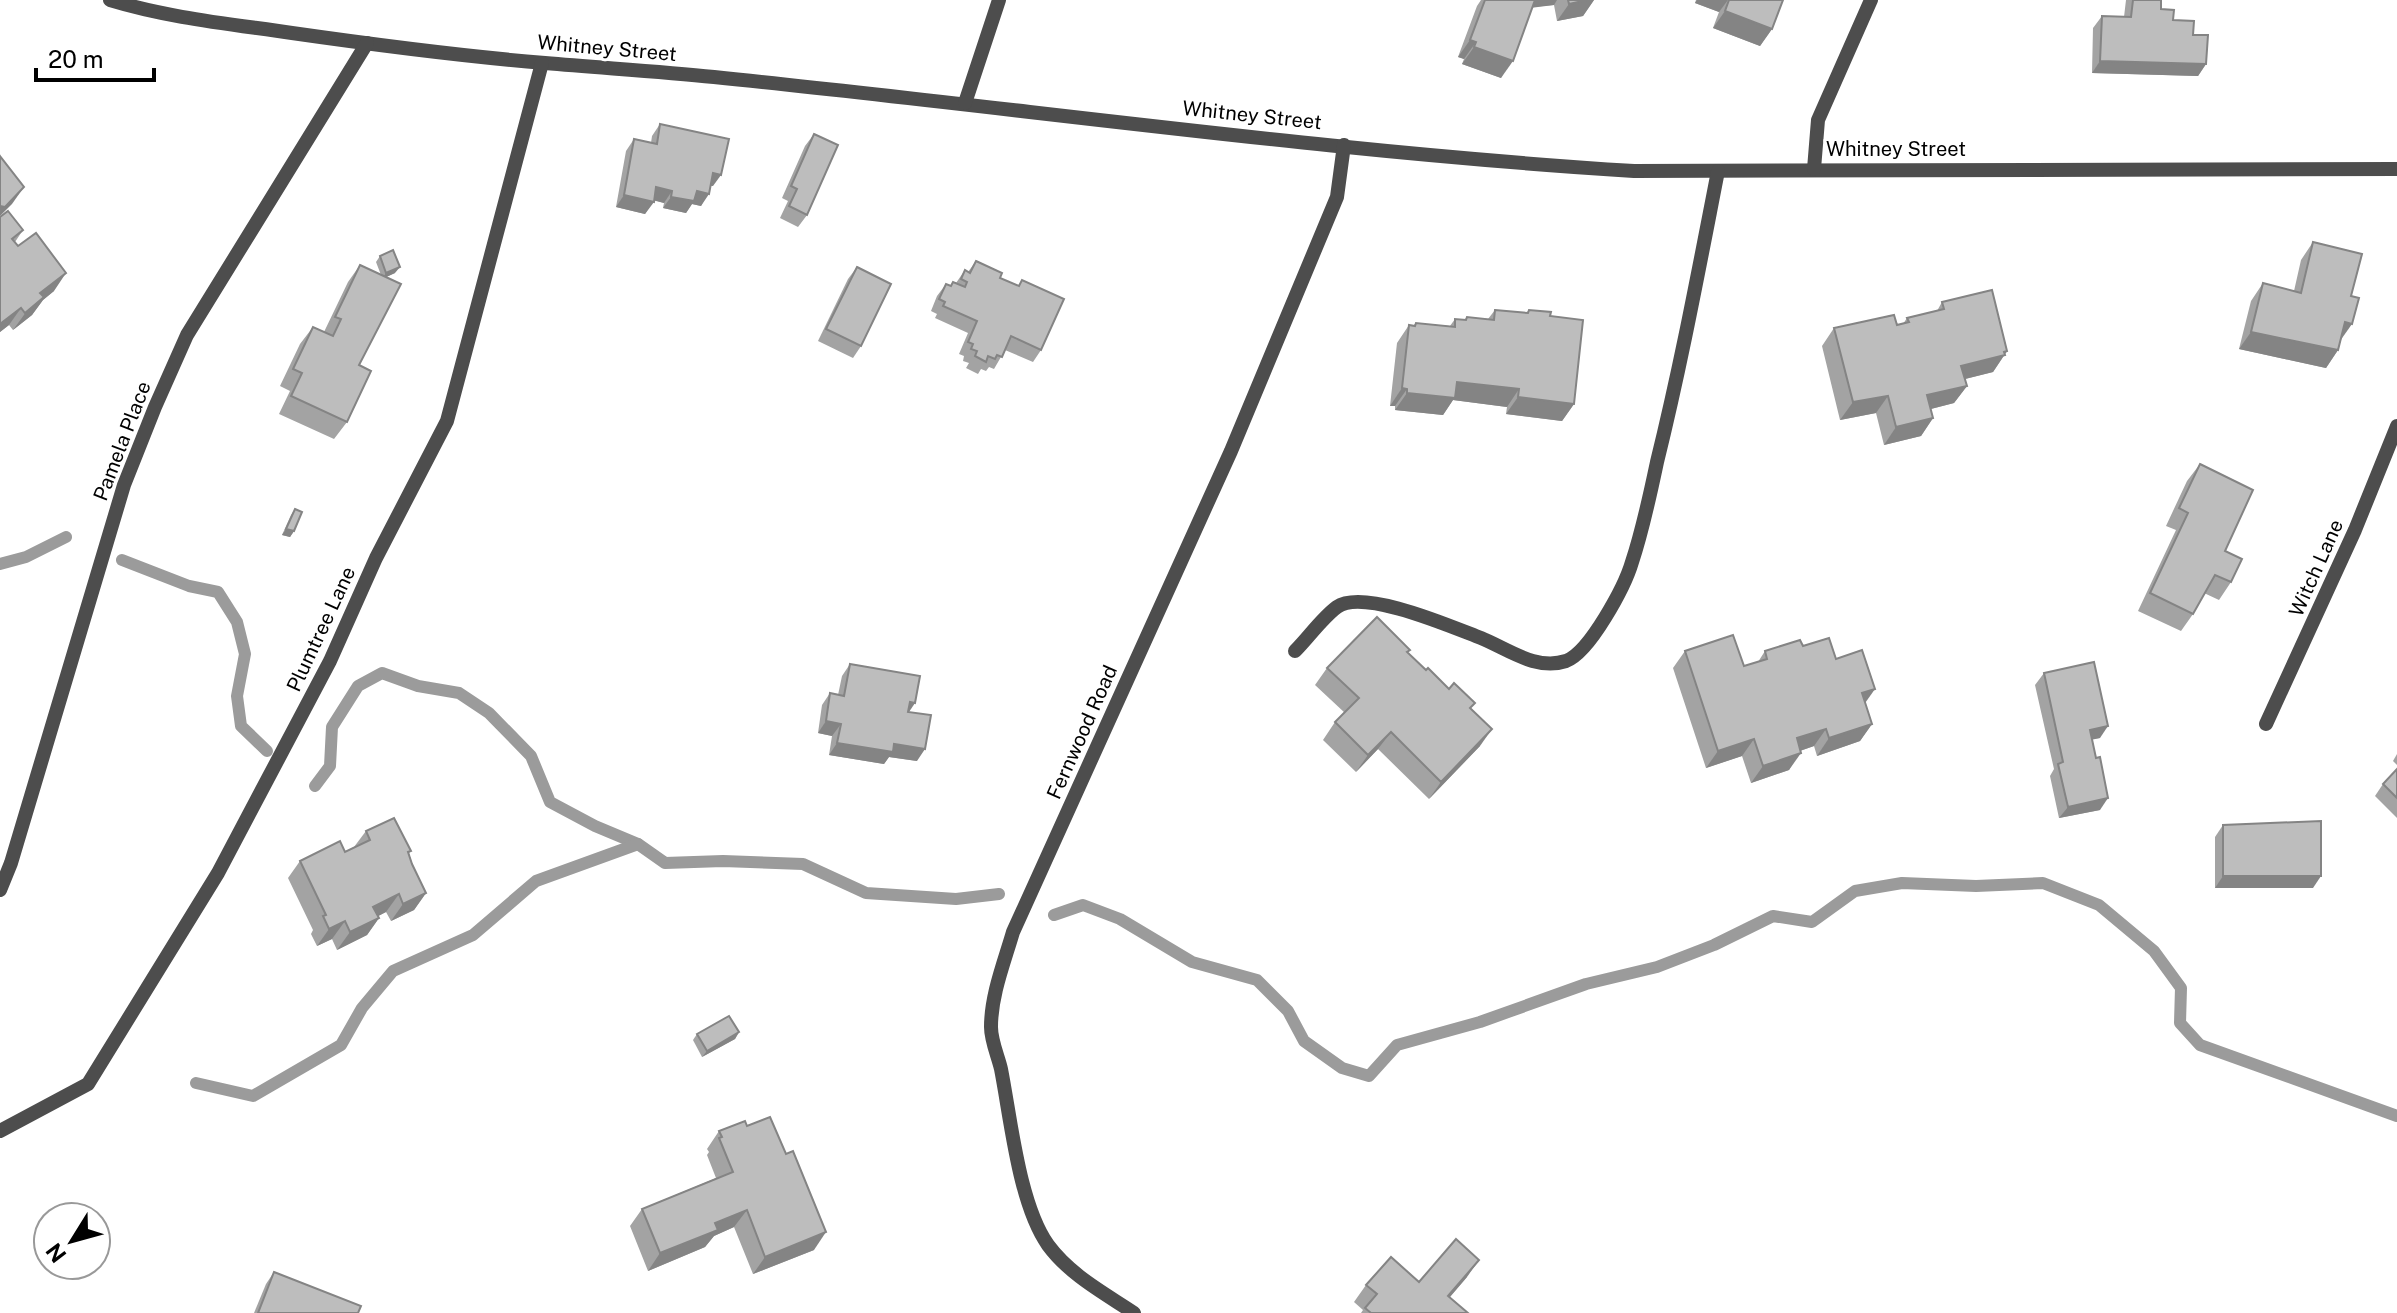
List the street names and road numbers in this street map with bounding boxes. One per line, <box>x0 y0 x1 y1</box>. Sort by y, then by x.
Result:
street label: Whitney Street <box>536 30 678 66</box>
street label: Whitney Street <box>1181 96 1323 134</box>
street label: Whitney Street <box>1826 137 1966 161</box>
street label: Pamela Place <box>88 378 156 504</box>
street label: Witch Lane <box>2284 516 2348 620</box>
street label: Plumtree Lane <box>282 563 360 695</box>
street label: Fernwood Road <box>1042 661 1122 803</box>

